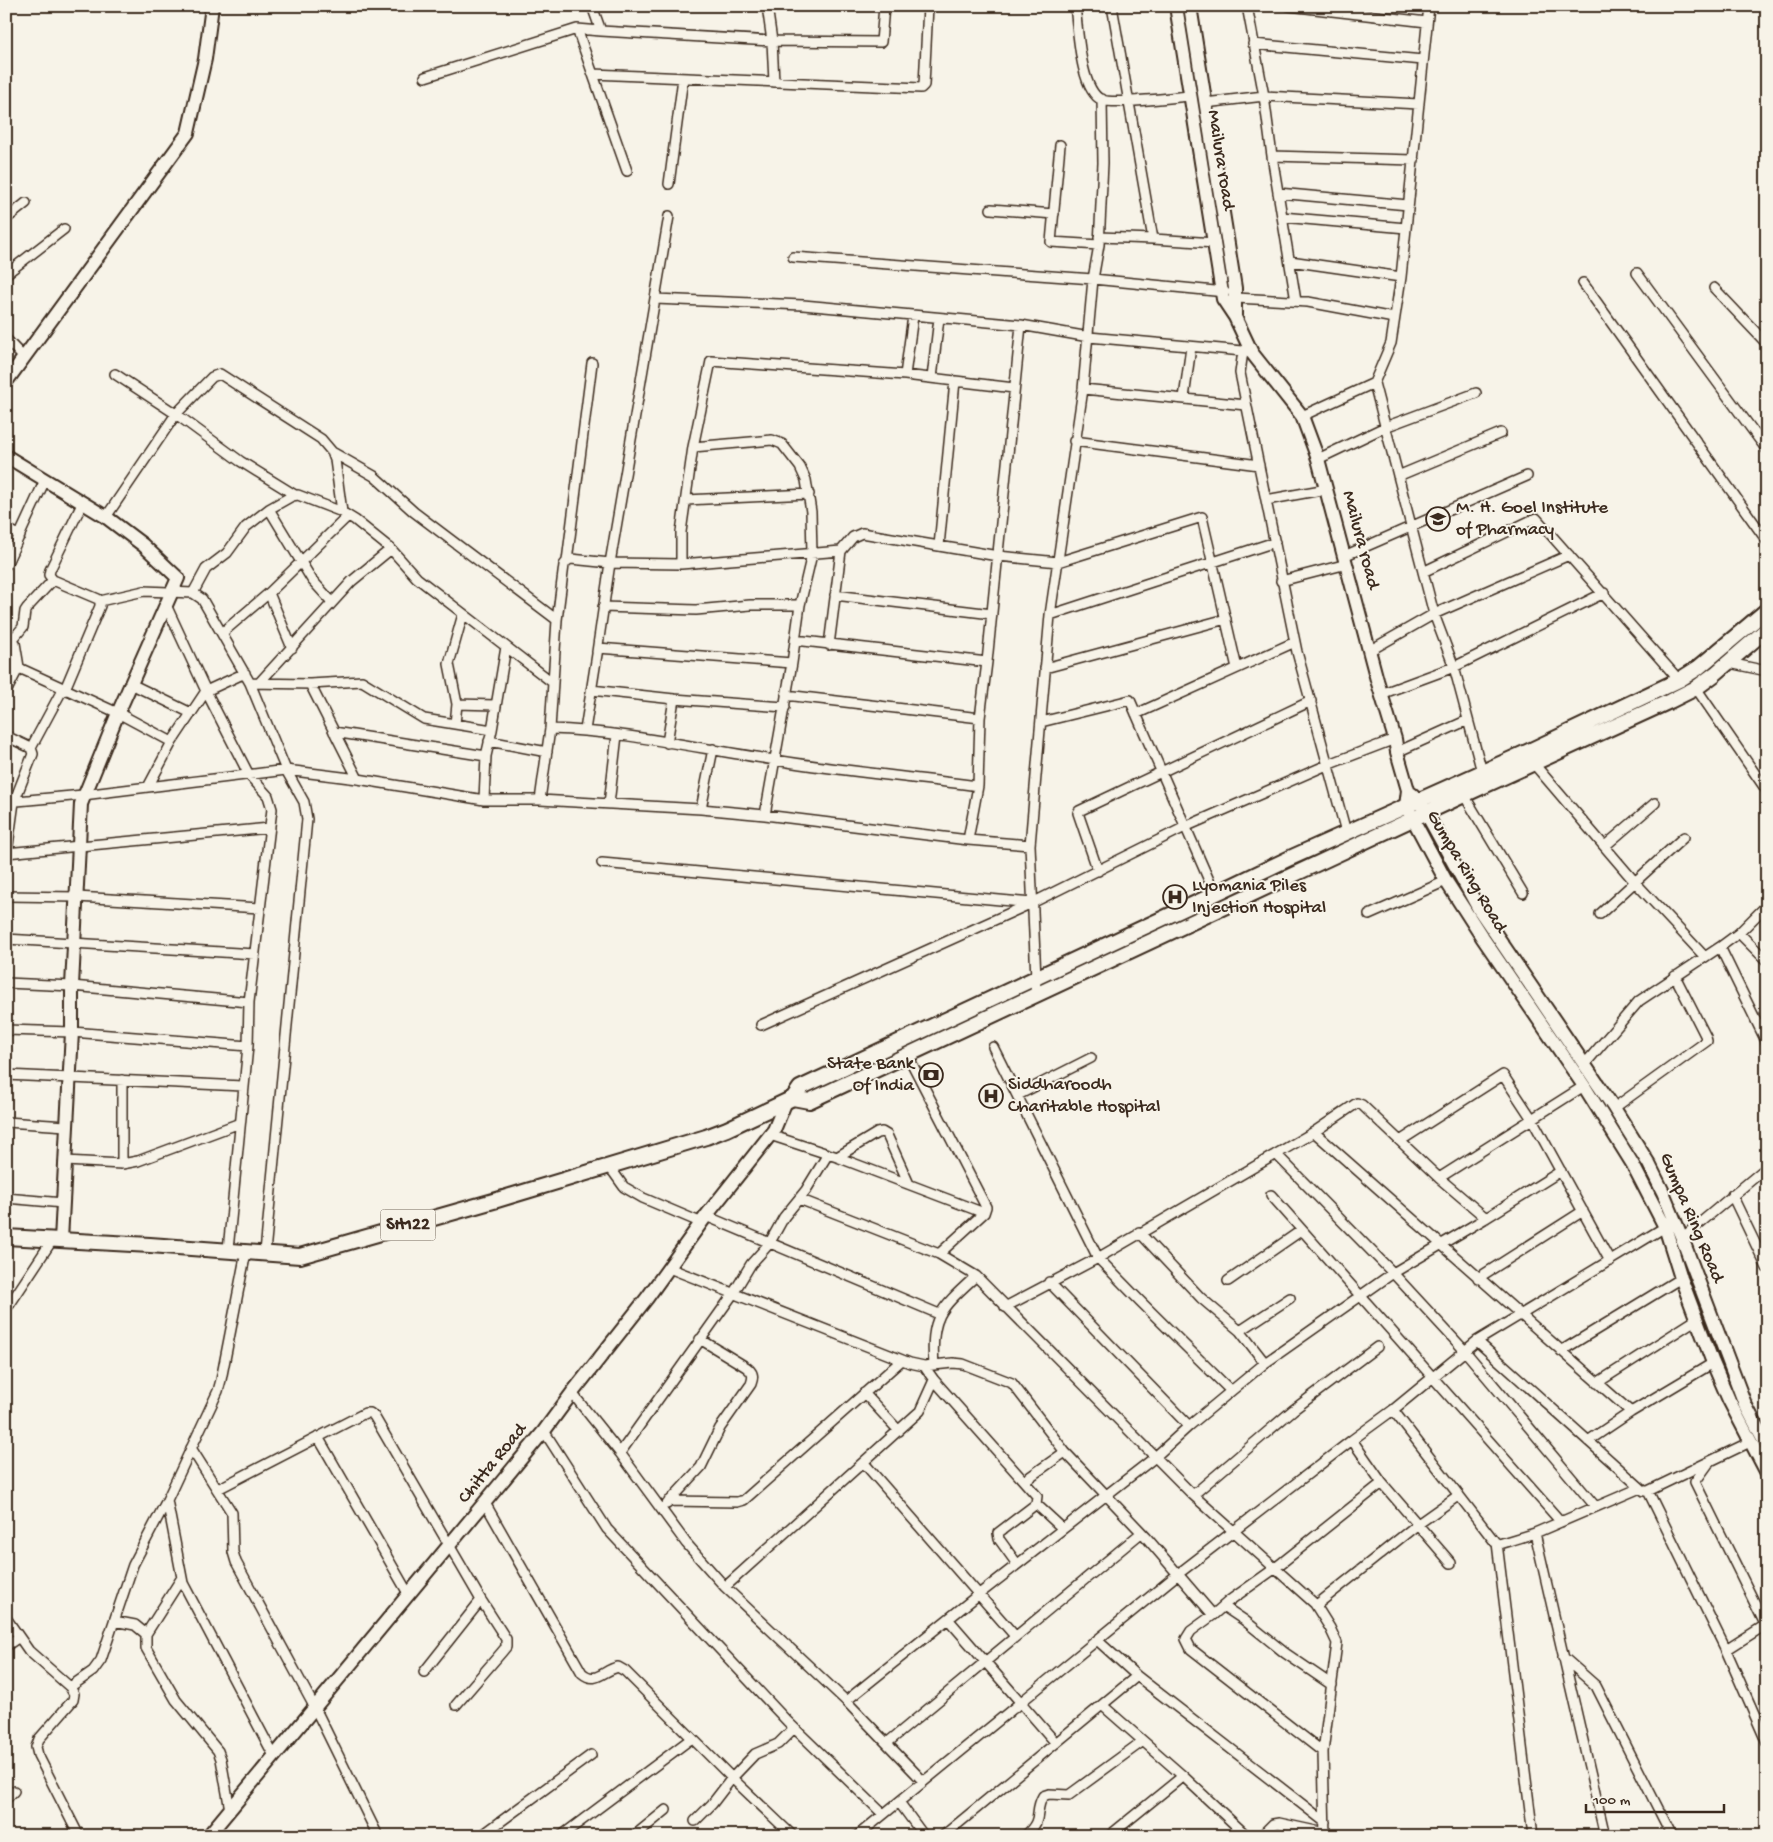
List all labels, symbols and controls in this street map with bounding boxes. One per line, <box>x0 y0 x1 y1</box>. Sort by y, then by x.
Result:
street label: Mailura road <box>1201 108 1240 214</box>
street label: Mailura road <box>1336 488 1385 594</box>
place label: M. H. Goel Institute of Pharmacy <box>1456 497 1608 542</box>
school or university icon: M. H. Goel Institute of Pharmacy <box>1425 506 1451 532</box>
street label: Gumpa Ring Road <box>1420 807 1513 939</box>
place label: Lyomania Piles Injection Hospital <box>1192 875 1326 920</box>
hospital icon: Lyomania Piles Injection Hospital <box>1162 884 1188 910</box>
place label: State Bank Of India <box>827 1053 916 1098</box>
bank icon: State Bank Of India <box>918 1062 944 1088</box>
place label: Siddharoodh Charitable Hospital <box>1008 1074 1160 1119</box>
hospital icon: Siddharoodh Charitable Hospital <box>978 1083 1004 1109</box>
street label: Gumpa Ring Road <box>1653 1150 1729 1288</box>
road number: SH122 <box>380 1210 436 1240</box>
street label: Chitta Road <box>454 1418 534 1509</box>
scale bar <box>1586 1782 1723 1814</box>
text: 100 m <box>1592 1792 1631 1810</box>

